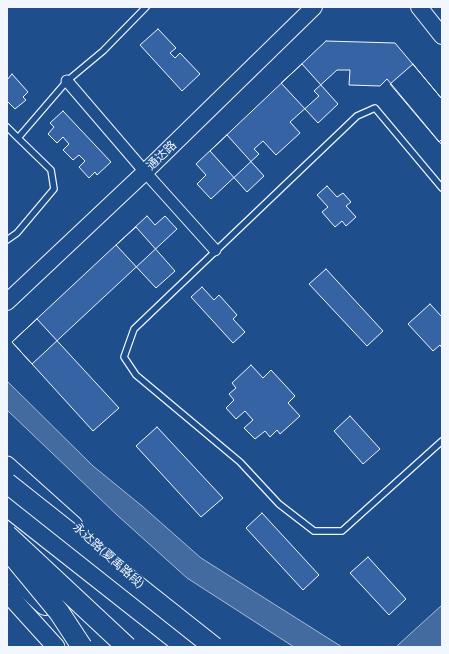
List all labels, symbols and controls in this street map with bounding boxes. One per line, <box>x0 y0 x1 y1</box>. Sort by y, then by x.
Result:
street label: 通达路 <box>144 138 180 174</box>
street label: 永达路(夏禹路段) <box>70 520 146 592</box>

